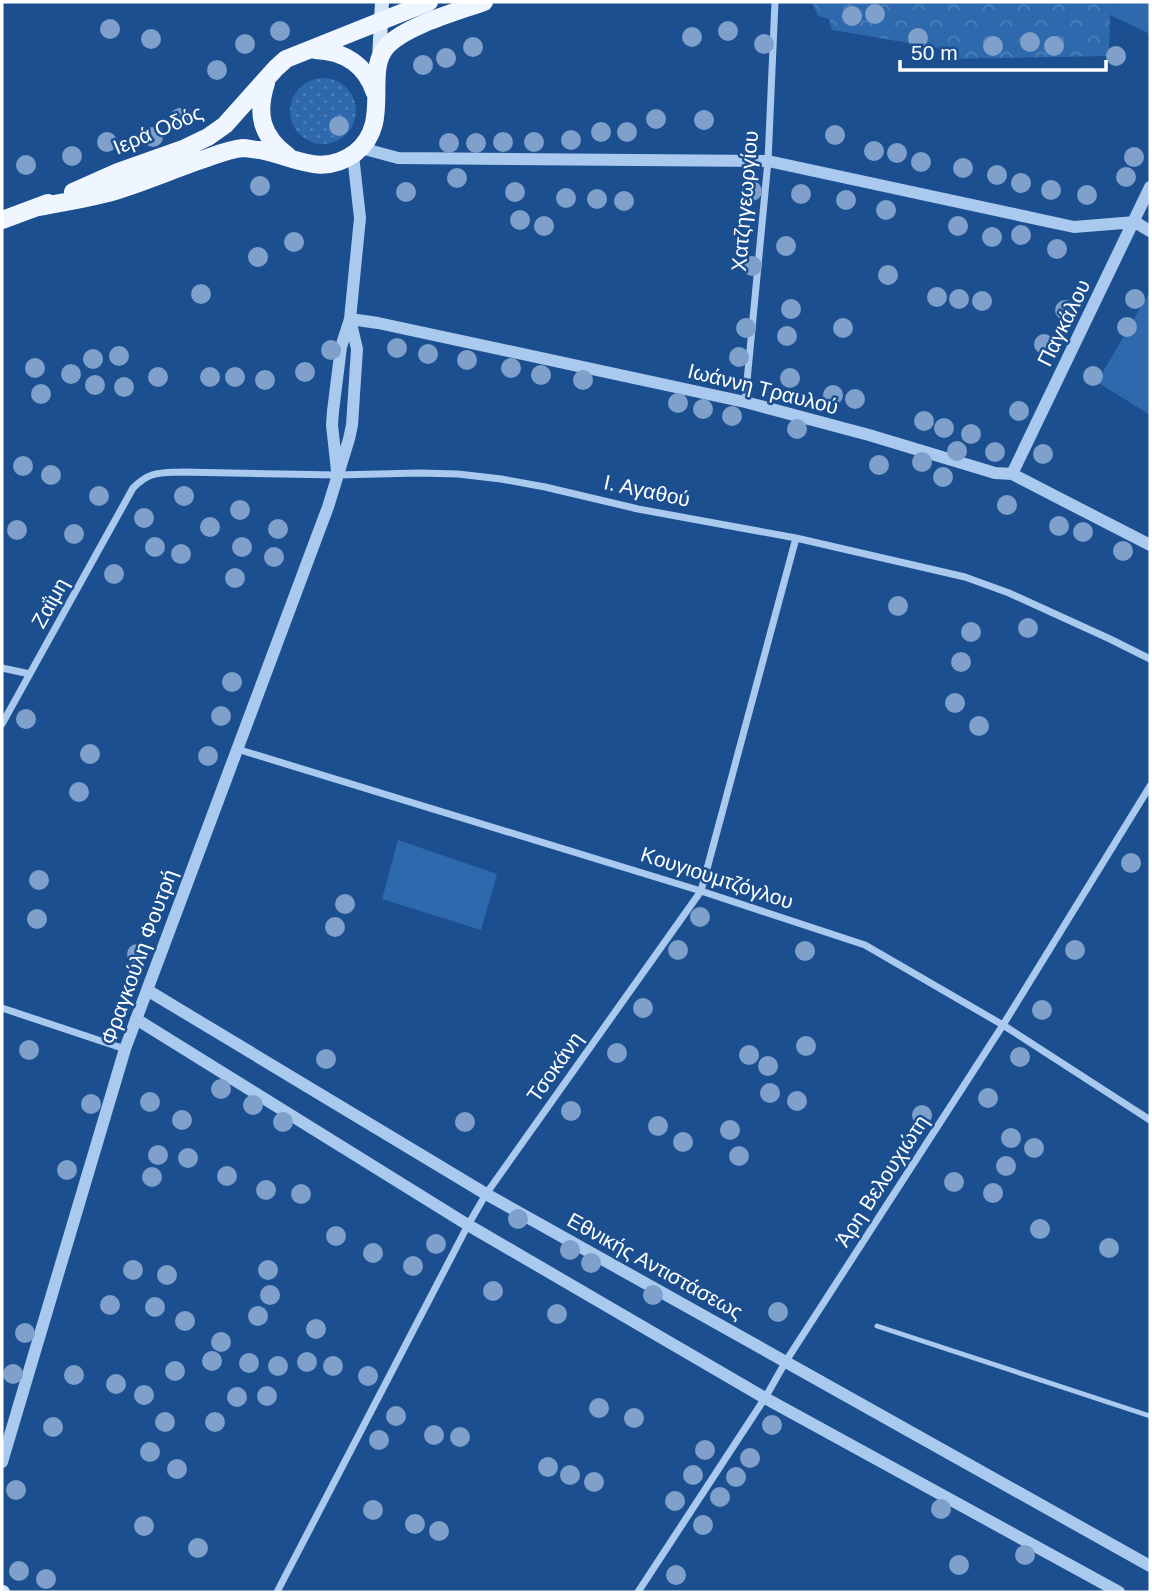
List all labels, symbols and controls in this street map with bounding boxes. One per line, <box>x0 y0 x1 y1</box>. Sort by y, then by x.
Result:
scale bar <box>900 28 1106 72</box>
text: 50 m <box>911 41 958 64</box>
street label: Ιερά Οδός <box>110 100 206 159</box>
street label: Χατζηγεωργίου <box>727 130 762 272</box>
street label: Παγκάλου <box>1033 276 1094 370</box>
street label: Ιωάννη Τραυλού <box>686 359 841 418</box>
street label: Ι. Αγαθού <box>602 470 692 511</box>
street label: Ζαΐμη <box>27 574 73 632</box>
street label: Κουγιουμτζόγλου <box>638 842 796 913</box>
street label: Φραγκούλη Φουτρή <box>96 866 181 1048</box>
street label: Τσοκάνη <box>522 1027 587 1106</box>
street label: Άρη Βελουχιώτη <box>831 1111 933 1251</box>
street label: Εθνικής Αντιστάσεως <box>564 1208 747 1323</box>

